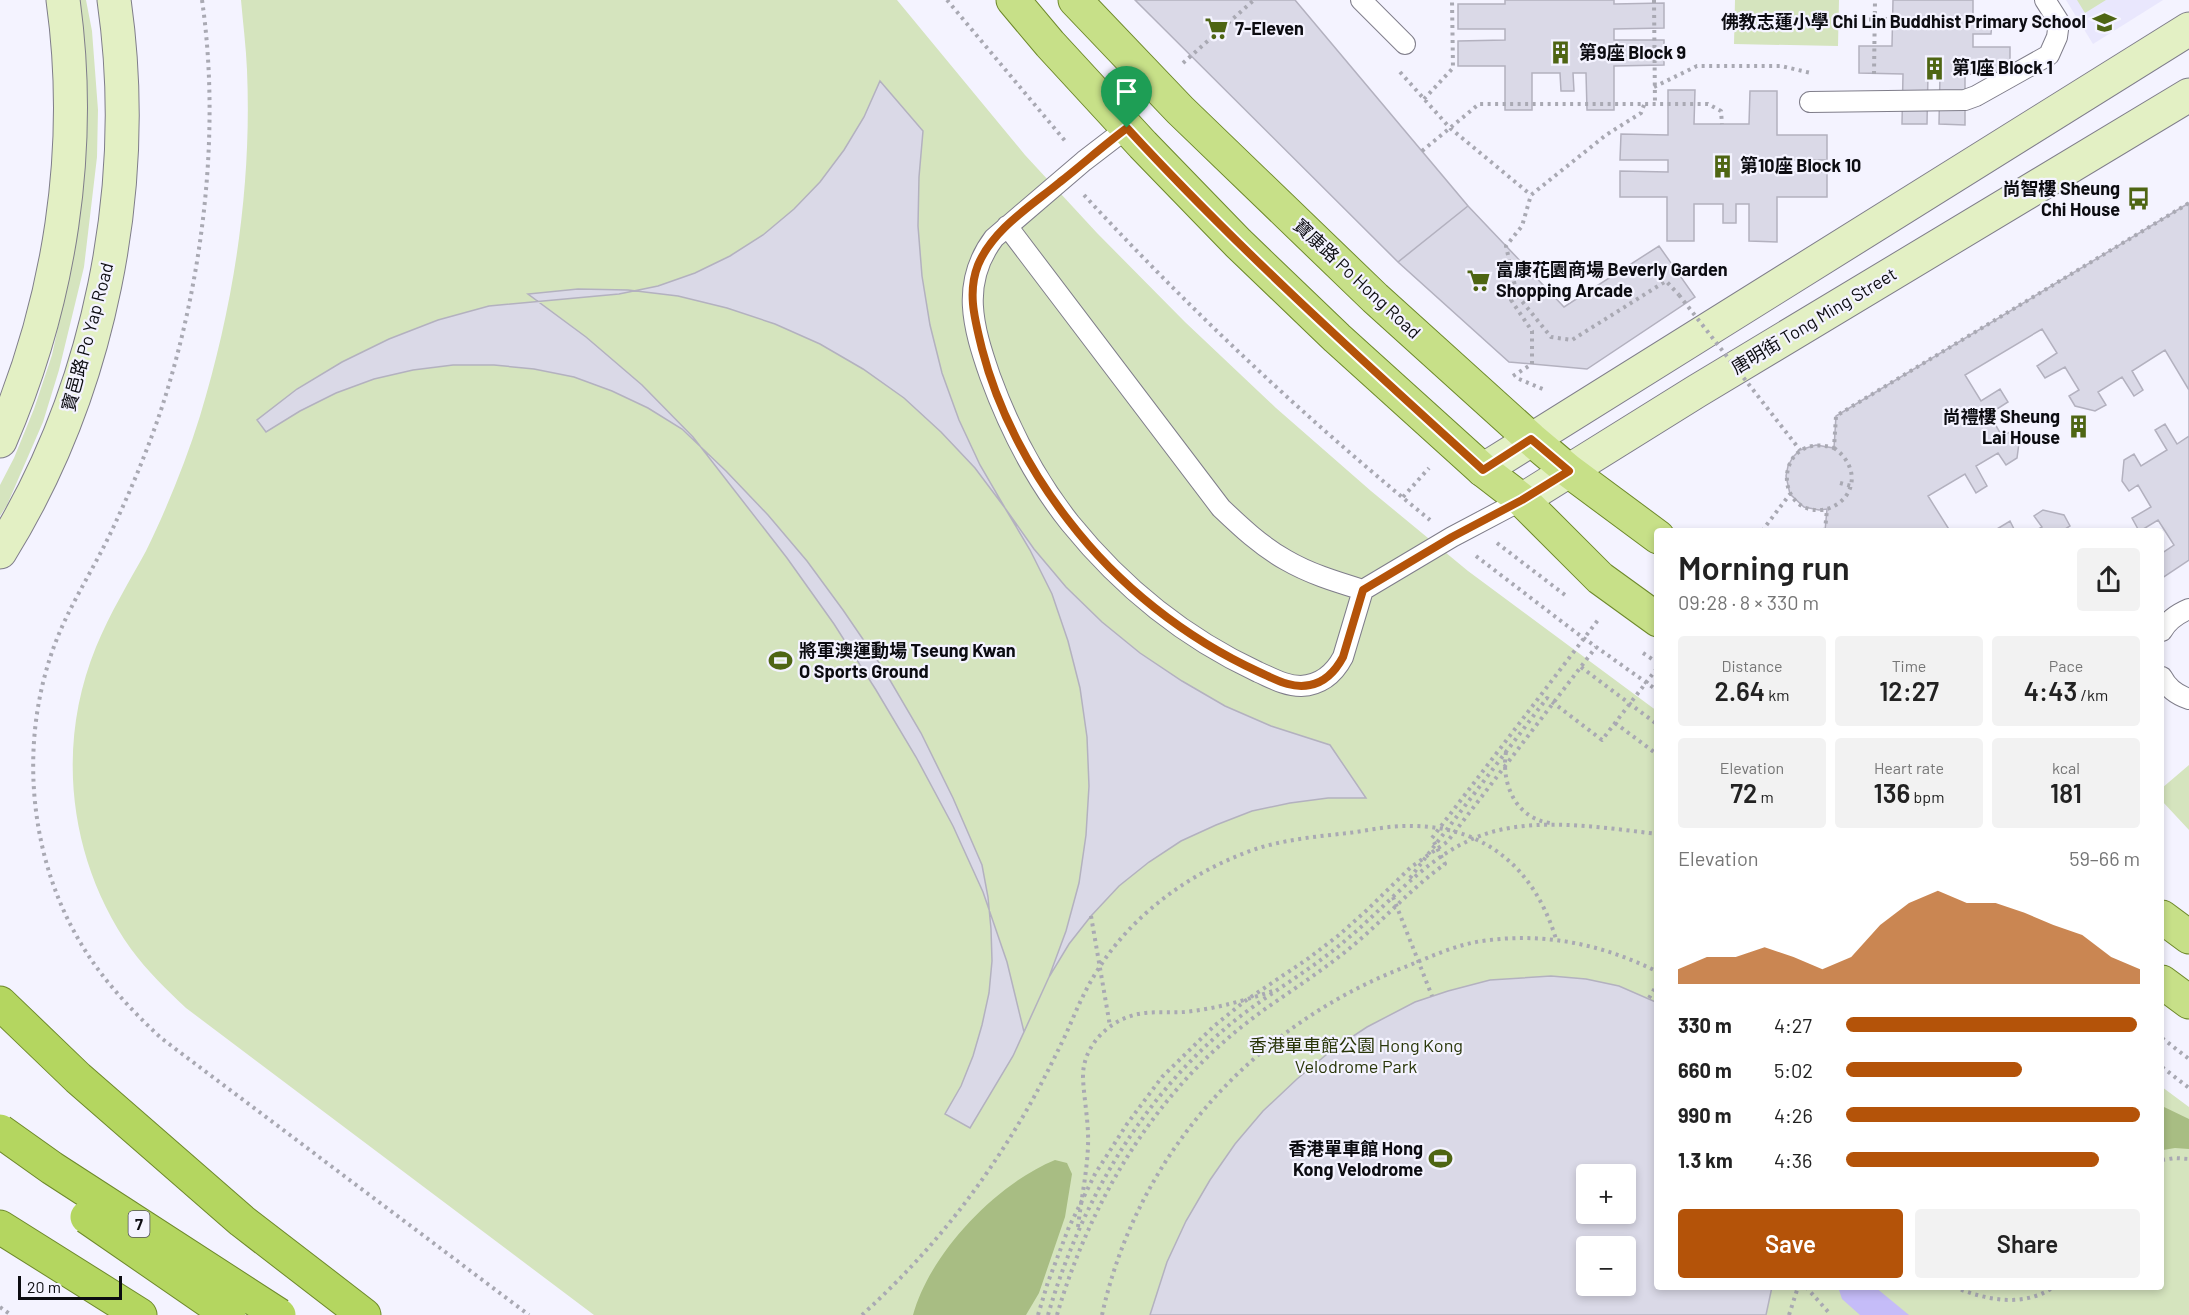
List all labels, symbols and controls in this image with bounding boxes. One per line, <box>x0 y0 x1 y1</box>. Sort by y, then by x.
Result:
school or university icon: 佛教志蓮小學 Chi Lin Buddhist Primary School <box>2091 9 2117 35</box>
place label: 佛教志蓮小學 Chi Lin Buddhist Primary School <box>1721 10 2086 32</box>
supermarket icon: 7-Eleven <box>1204 16 1230 42</box>
place label: 7-Eleven <box>1235 17 1304 39</box>
building icon: 第9座 Block 9 <box>1548 40 1574 66</box>
place label: 第9座 Block 9 <box>1579 41 1686 63</box>
building icon: 第1座 Block 1 <box>1921 55 1947 81</box>
place label: 第1座 Block 1 <box>1952 56 2053 78</box>
pin <box>1101 66 1152 128</box>
icon: arrive <box>1110 75 1143 108</box>
building icon: 第10座 Block 10 <box>1709 153 1735 179</box>
place label: 第10座 Block 10 <box>1740 154 1861 176</box>
place label: 尚智樓 Sheung Chi House <box>2002 177 2120 220</box>
bus stop icon: 尚智樓 Sheung Chi House <box>2125 186 2151 212</box>
street label: 寶康路 Po Hong Road <box>1290 214 1426 343</box>
place label: 富康花園商場 Beverly Garden Shopping Arcade <box>1496 258 1728 301</box>
street label: 寶邑路 Po Yap Road <box>57 260 117 414</box>
street label: 唐明街 Tong Ming Street <box>1727 262 1900 378</box>
supermarket icon: 富康花園商場 Beverly Garden Shopping Arcade <box>1465 267 1491 293</box>
place label: 尚禮樓 Sheung Lai House <box>1942 405 2060 448</box>
building icon: 尚禮樓 Sheung Lai House <box>2065 414 2091 440</box>
text: Morning run <box>1678 547 1850 587</box>
button: share <box>2077 548 2140 611</box>
text: 09:28 · 8 × 330 m <box>1678 590 1819 614</box>
place label: 將軍澳運動場 Tseung Kwan O Sports Ground <box>799 639 1016 682</box>
sports icon: 將軍澳運動場 Tseung Kwan O Sports Ground <box>768 648 794 674</box>
text: Distance <box>1722 656 1782 675</box>
text: Time <box>1892 656 1926 675</box>
text: Pace <box>2049 656 2083 675</box>
text: 2.64 <box>1715 675 1765 706</box>
text: 12:27 <box>1879 675 1939 706</box>
text: 4:43 <box>2024 675 2077 706</box>
text: km <box>1765 685 1789 704</box>
text: /km <box>2077 685 2108 704</box>
text: Elevation <box>1720 758 1784 777</box>
text: Heart rate <box>1874 758 1944 777</box>
text: kcal <box>2052 758 2080 777</box>
text: 72 <box>1730 777 1757 808</box>
text: 136 <box>1874 777 1910 808</box>
text: 181 <box>2050 777 2082 808</box>
text: m <box>1757 787 1774 806</box>
text: bpm <box>1910 787 1944 806</box>
text: Elevation <box>1678 846 1759 870</box>
text: 59–66 m <box>2069 846 2140 870</box>
text: 330 m <box>1678 1013 1732 1037</box>
text: 4:27 <box>1774 1013 1812 1037</box>
park label: 香港單車館公園 Hong Kong Velodrome Park <box>1249 1034 1463 1077</box>
text: 660 m <box>1678 1058 1732 1082</box>
text: 5:02 <box>1774 1058 1813 1082</box>
text: 990 m <box>1678 1103 1731 1127</box>
text: 4:26 <box>1774 1103 1813 1127</box>
place label: 香港單車館 Hong Kong Velodrome <box>1288 1137 1423 1180</box>
sports icon: 香港單車館 Hong Kong Velodrome <box>1428 1146 1454 1172</box>
text: 1.3 km <box>1678 1148 1733 1172</box>
text: 4:36 <box>1774 1148 1812 1172</box>
map controls <box>1576 1164 1636 1296</box>
button: + <box>1576 1164 1636 1224</box>
button: Save <box>1678 1209 1903 1278</box>
button: Share <box>1915 1209 2140 1278</box>
road number: 7 <box>128 1211 150 1237</box>
button: − <box>1576 1236 1636 1296</box>
scale bar <box>18 1273 122 1300</box>
text: 20 m <box>27 1277 61 1296</box>

